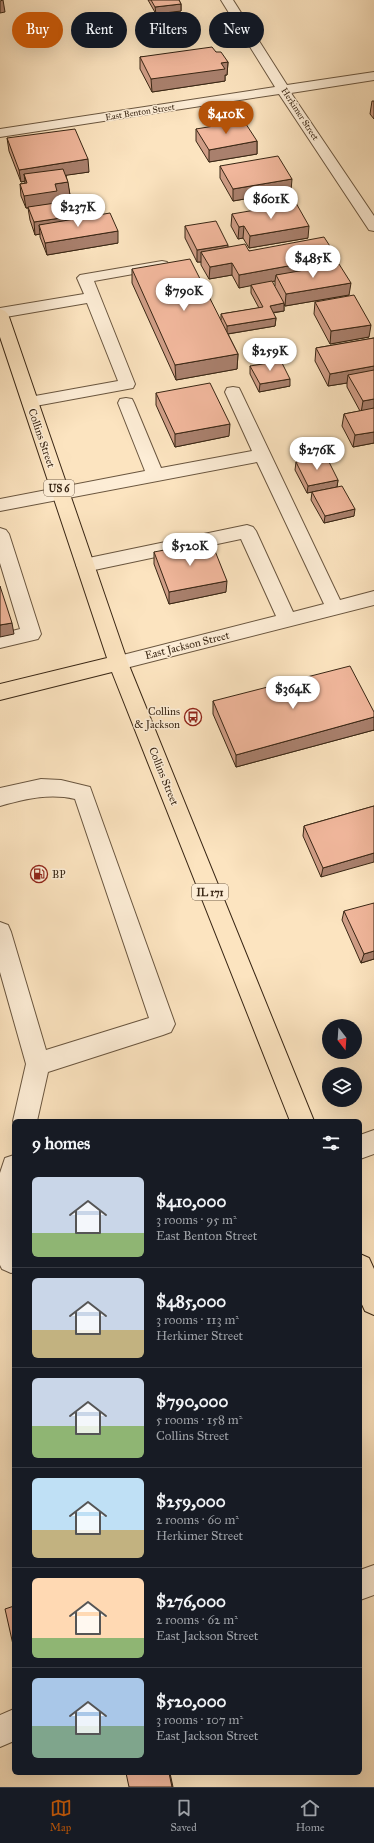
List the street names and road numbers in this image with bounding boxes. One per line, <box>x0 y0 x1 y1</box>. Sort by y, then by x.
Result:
street label: Herkimer Street <box>279 85 322 143</box>
street label: East Benton Street <box>104 100 176 122</box>
street label: Collins Street <box>25 407 58 470</box>
road number: US 6 <box>44 480 74 496</box>
street label: East Jackson Street <box>143 629 231 663</box>
street label: Collins Street <box>146 745 181 807</box>
road number: IL 171 <box>192 884 228 900</box>

